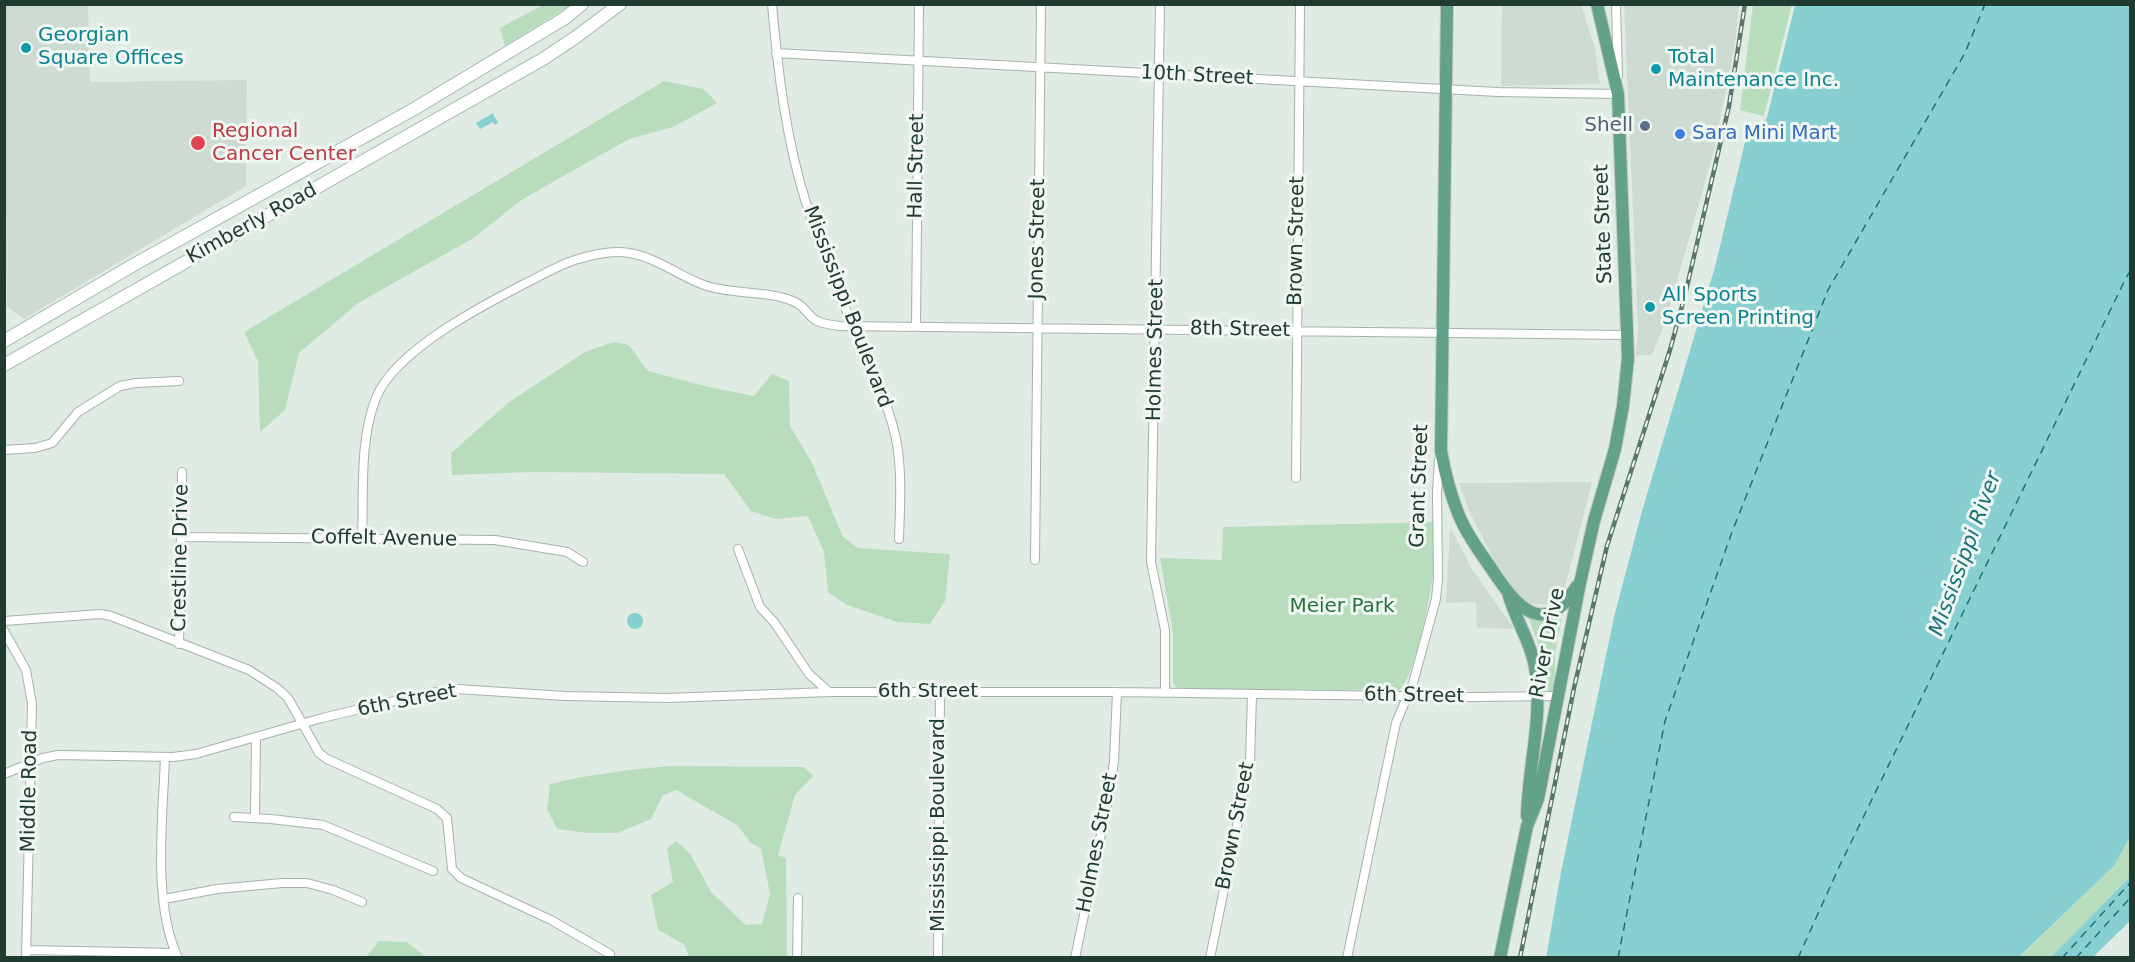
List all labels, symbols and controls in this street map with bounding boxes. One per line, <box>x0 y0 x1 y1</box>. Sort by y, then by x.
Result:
place label: Georgian Square Offices <box>38 24 184 71</box>
marker: Georgian Square Offices <box>19 41 33 55</box>
place label: Total Maintenance Inc. <box>1668 46 1839 93</box>
street label: 10th Street <box>1140 61 1254 91</box>
marker: Total Maintenance Inc. <box>1649 62 1663 76</box>
street label: Hall Street <box>904 113 930 219</box>
place label: Shell <box>1584 114 1633 138</box>
marker: Shell <box>1638 119 1652 133</box>
place label: Regional Cancer Center <box>212 120 356 167</box>
place label: Sara Mini Mart <box>1692 122 1837 146</box>
marker: Sara Mini Mart <box>1673 127 1687 141</box>
marker: Regional Cancer Center <box>189 134 207 152</box>
street label: State Street <box>1590 164 1618 284</box>
street label: Brown Street <box>1284 176 1310 306</box>
street label: Kimberly Road <box>183 178 321 270</box>
street label: Jones Street <box>1025 178 1051 300</box>
street label: Mississippi Boulevard <box>797 203 897 411</box>
street label: Holmes Street <box>1143 279 1169 421</box>
place label: All Sports Screen Printing <box>1662 284 1814 331</box>
marker: All Sports Screen Printing <box>1643 300 1657 314</box>
street label: 8th Street <box>1190 317 1290 343</box>
street label: Grant Street <box>1406 424 1434 548</box>
water label: Mississippi River <box>1925 468 2007 640</box>
street label: Crestline Drive <box>168 484 194 632</box>
street label: Coffelt Avenue <box>311 526 457 552</box>
street label: River Drive <box>1526 586 1570 700</box>
park label: Meier Park <box>1289 595 1395 619</box>
street label: 6th Street <box>355 680 459 722</box>
street label: 6th Street <box>878 680 978 704</box>
street label: 6th Street <box>1364 683 1464 709</box>
street label: Mississippi Boulevard <box>927 718 951 932</box>
street label: Middle Road <box>17 729 43 853</box>
street label: Brown Street <box>1212 760 1260 892</box>
street label: Holmes Street <box>1073 771 1123 915</box>

